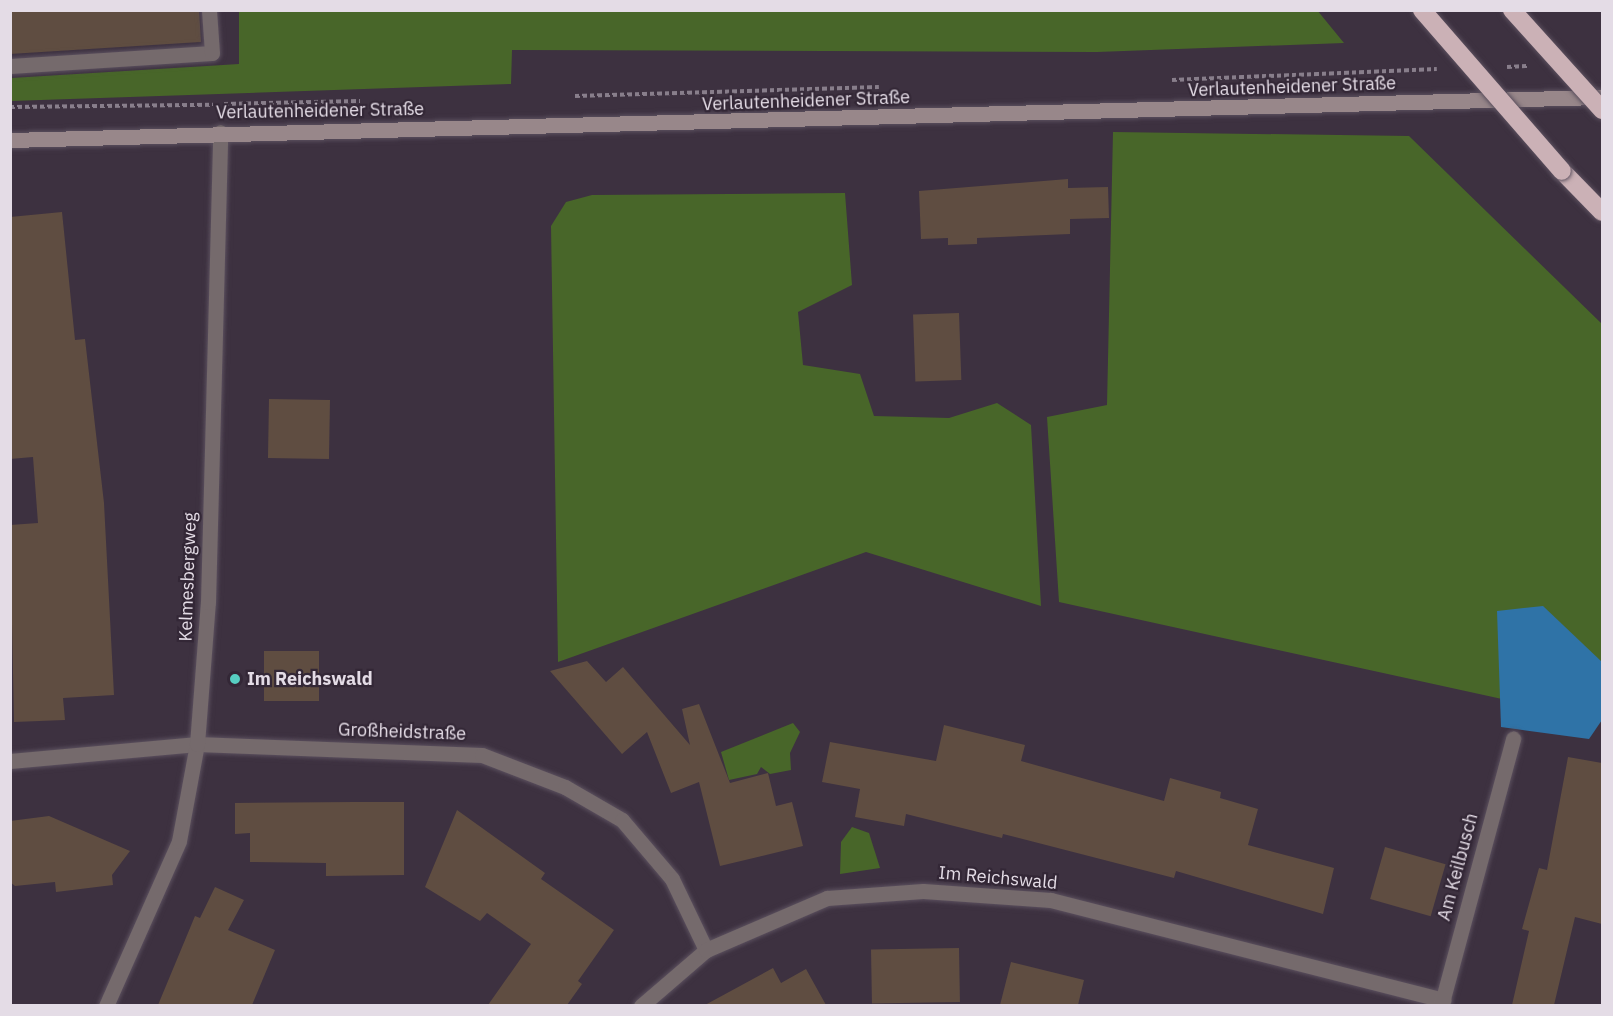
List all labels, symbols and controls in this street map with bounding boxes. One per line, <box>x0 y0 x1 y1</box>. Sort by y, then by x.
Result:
street label: Verlautenheidener Straße <box>1188 73 1396 101</box>
street label: Verlautenheidener Straße <box>702 87 910 115</box>
street label: Verlautenheidener Straße <box>216 98 424 124</box>
street label: Kelmesbergweg <box>175 512 201 642</box>
place label: Im Reichswald <box>247 668 373 690</box>
marker: Im Reichswald <box>228 672 242 686</box>
street label: Großheidstraße <box>338 719 466 745</box>
street label: Am Keilbusch <box>1433 811 1483 923</box>
street label: Im Reichswald <box>938 862 1058 894</box>

